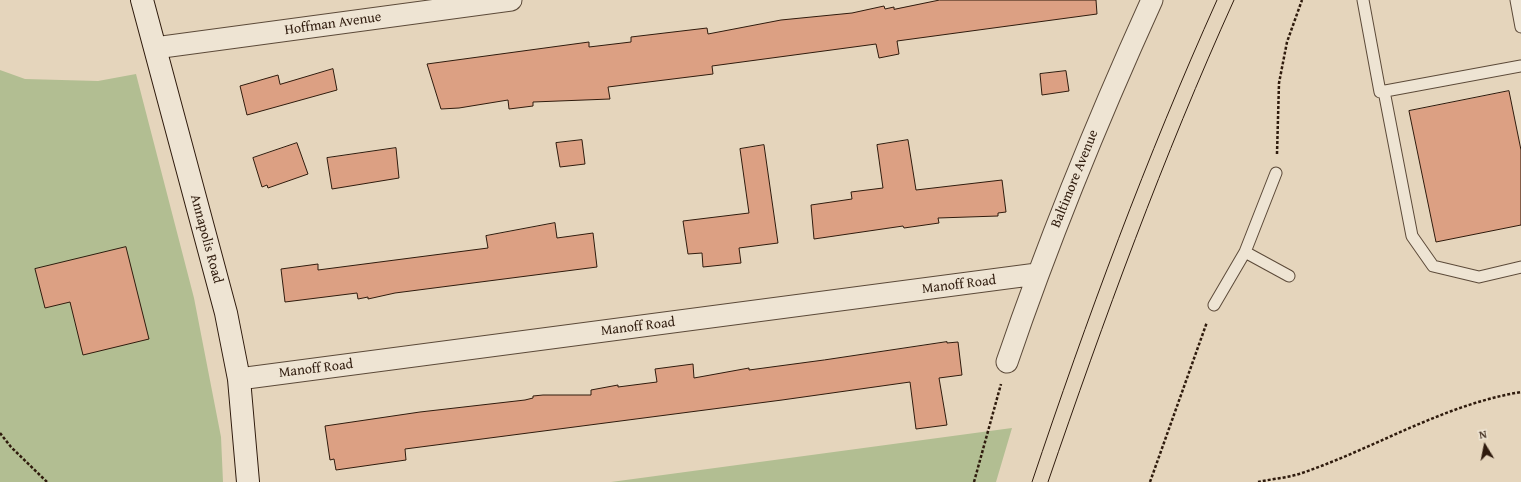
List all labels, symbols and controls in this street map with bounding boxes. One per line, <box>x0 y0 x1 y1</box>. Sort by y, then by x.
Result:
street label: Hoffman Avenue <box>284 9 382 39</box>
street label: Baltimore Avenue <box>1048 128 1102 230</box>
street label: Annapolis Road <box>186 193 226 285</box>
street label: Manoff Road <box>921 272 997 298</box>
street label: Manoff Road <box>600 314 676 340</box>
street label: Manoff Road <box>278 356 354 382</box>
north arrow <box>1465 426 1505 466</box>
text: N <box>1478 426 1488 443</box>

